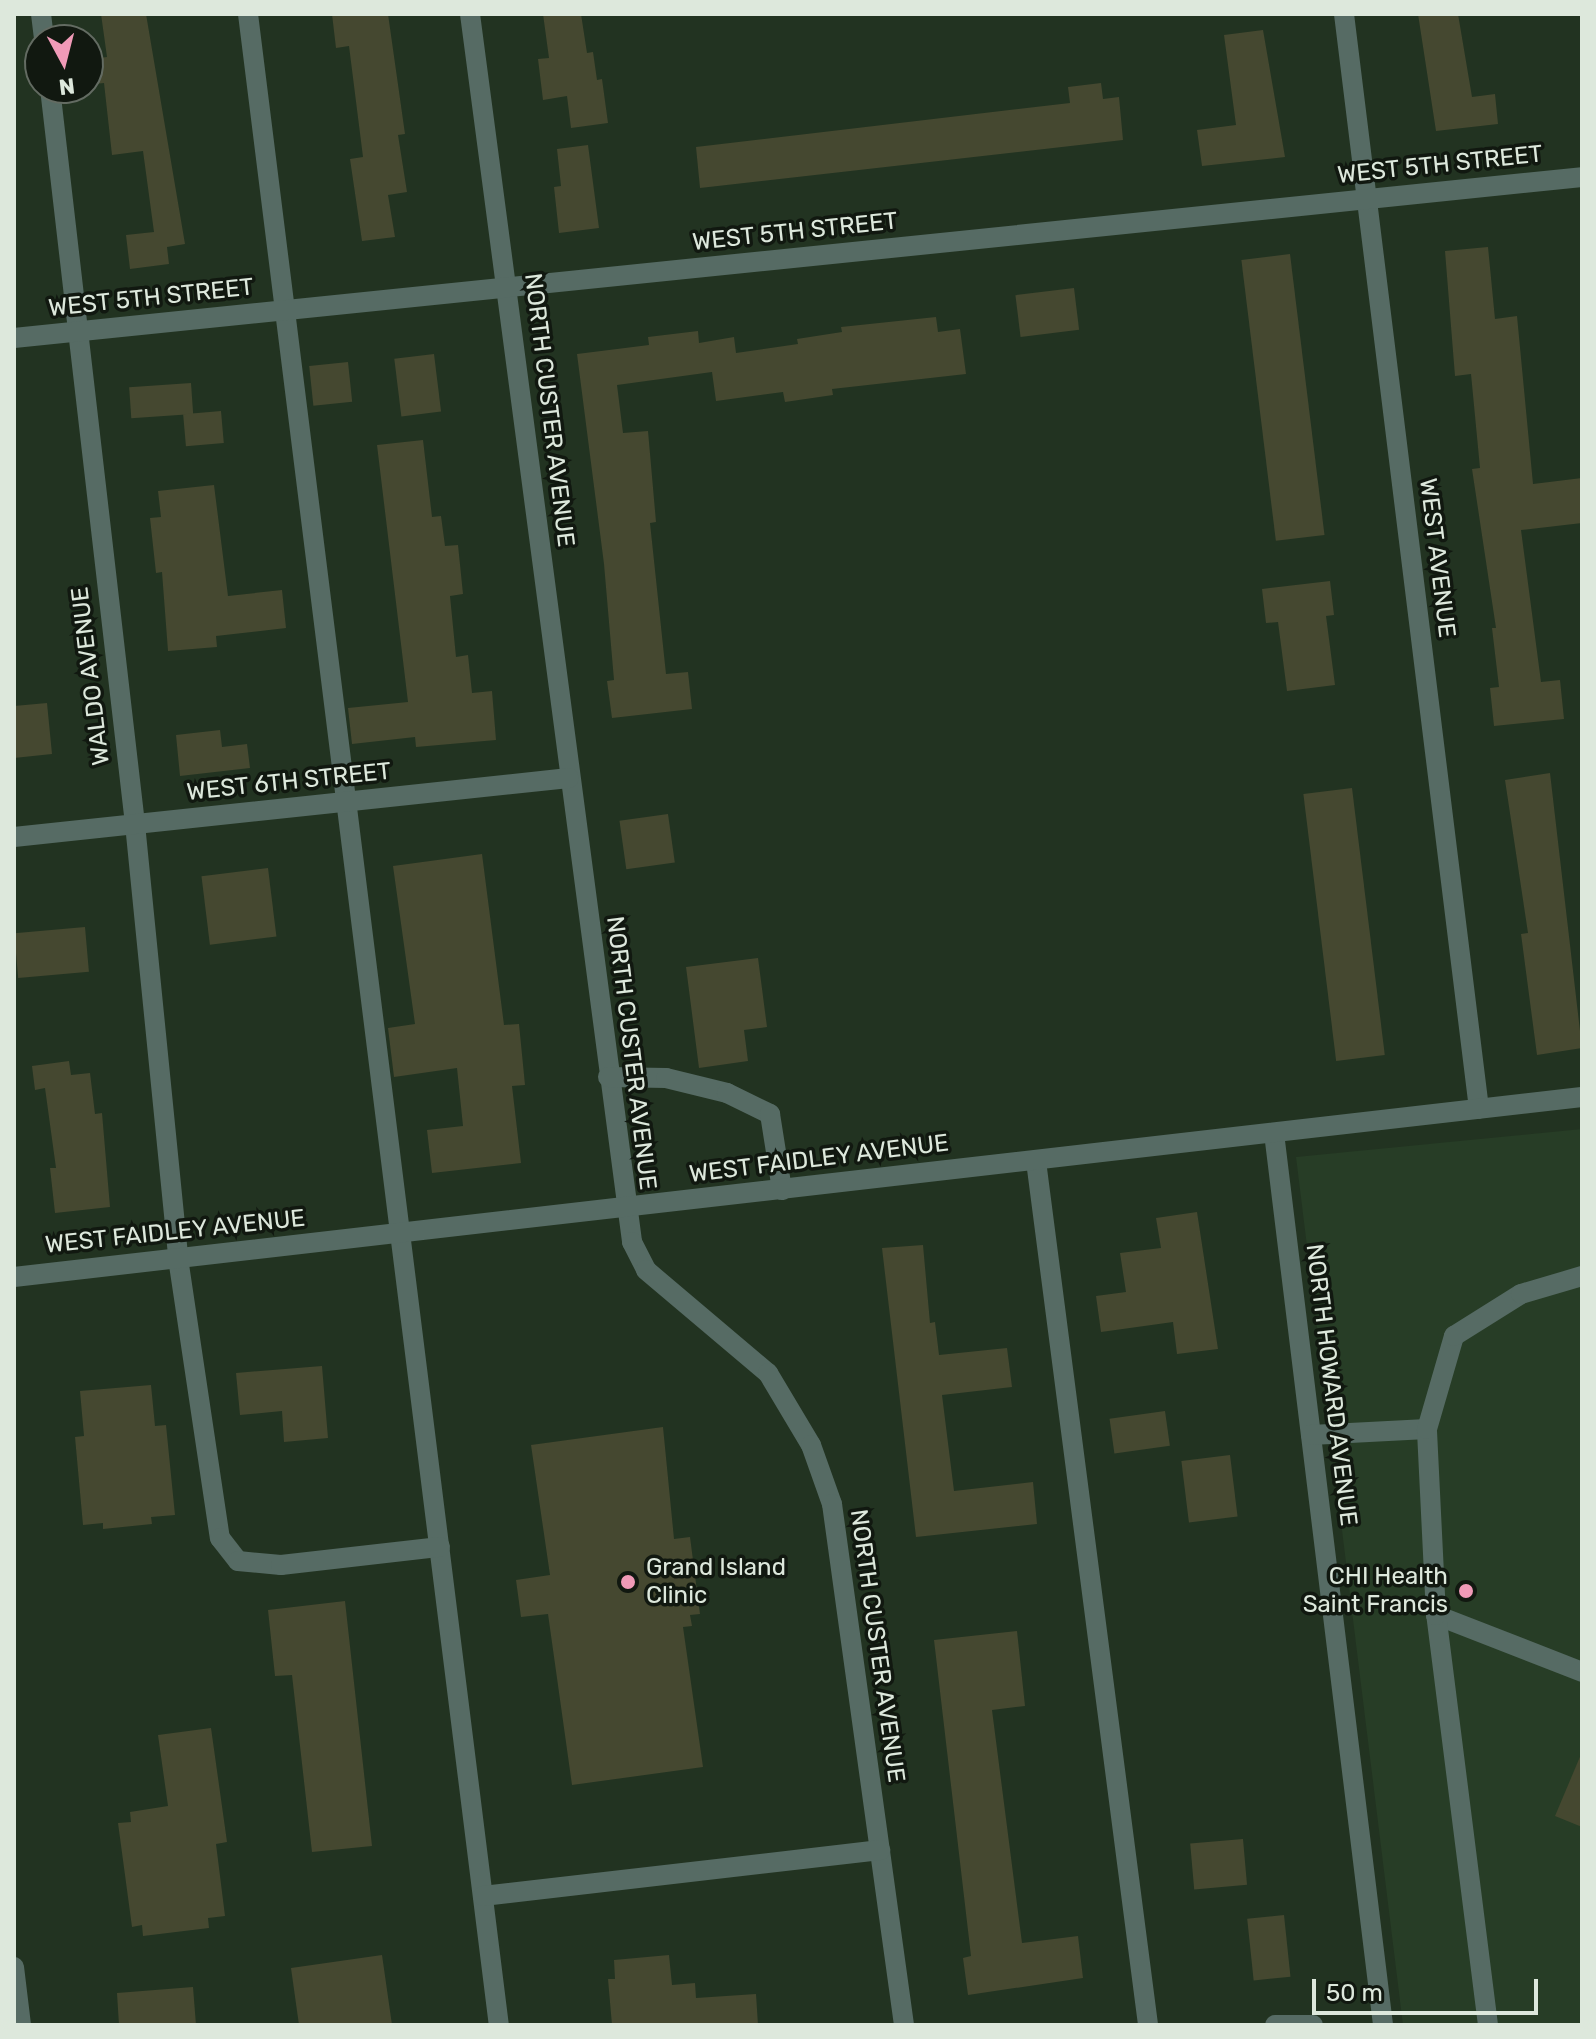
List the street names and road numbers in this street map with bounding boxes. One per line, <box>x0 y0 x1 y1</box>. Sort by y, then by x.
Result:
street label: WEST 5TH STREET <box>1336 140 1544 190</box>
street label: WEST 5TH STREET <box>691 207 899 257</box>
street label: NORTH CUSTER AVENUE <box>518 271 580 549</box>
street label: WEST 5TH STREET <box>47 273 255 323</box>
street label: WEST AVENUE <box>1413 476 1461 640</box>
street label: WALDO AVENUE <box>66 585 116 767</box>
street label: WEST 6TH STREET <box>185 757 393 807</box>
street label: NORTH CUSTER AVENUE <box>600 914 662 1192</box>
street label: WEST FAIDLEY AVENUE <box>687 1129 951 1189</box>
street label: WEST FAIDLEY AVENUE <box>43 1204 307 1260</box>
street label: NORTH HOWARD AVENUE <box>1299 1242 1363 1528</box>
street label: NORTH CUSTER AVENUE <box>844 1507 910 1785</box>

